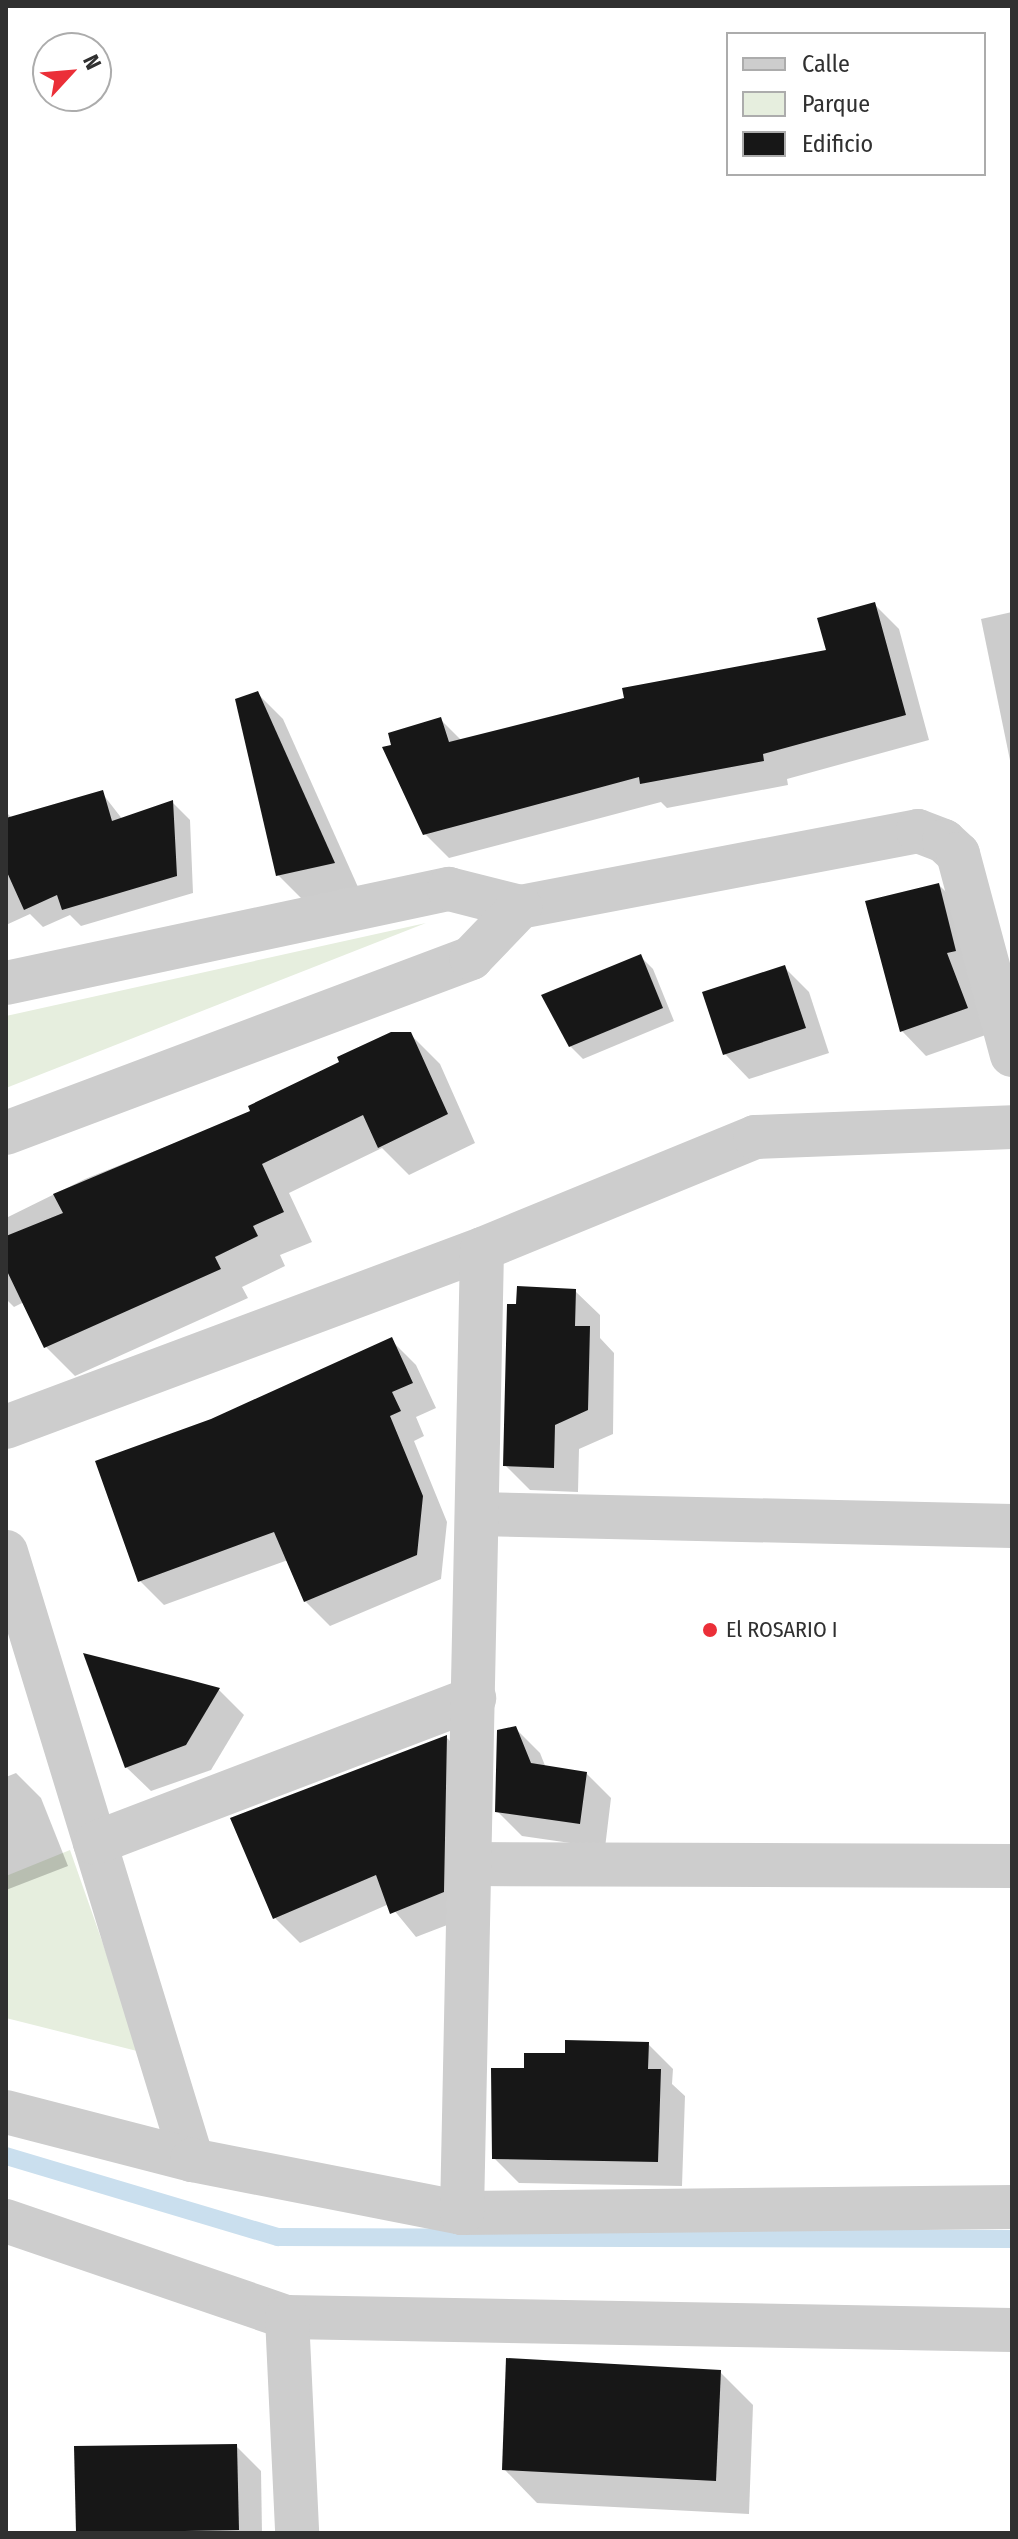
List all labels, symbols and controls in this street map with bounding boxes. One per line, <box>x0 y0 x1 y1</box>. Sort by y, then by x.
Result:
north arrow <box>32 32 112 112</box>
legend <box>726 32 986 176</box>
text: N <box>77 50 107 74</box>
text: Calle <box>802 50 850 78</box>
text: Parque <box>802 90 870 118</box>
text: Edificio <box>802 130 873 158</box>
place label: El ROSARIO I <box>726 1617 838 1643</box>
marker: El ROSARIO I <box>701 1621 719 1639</box>

